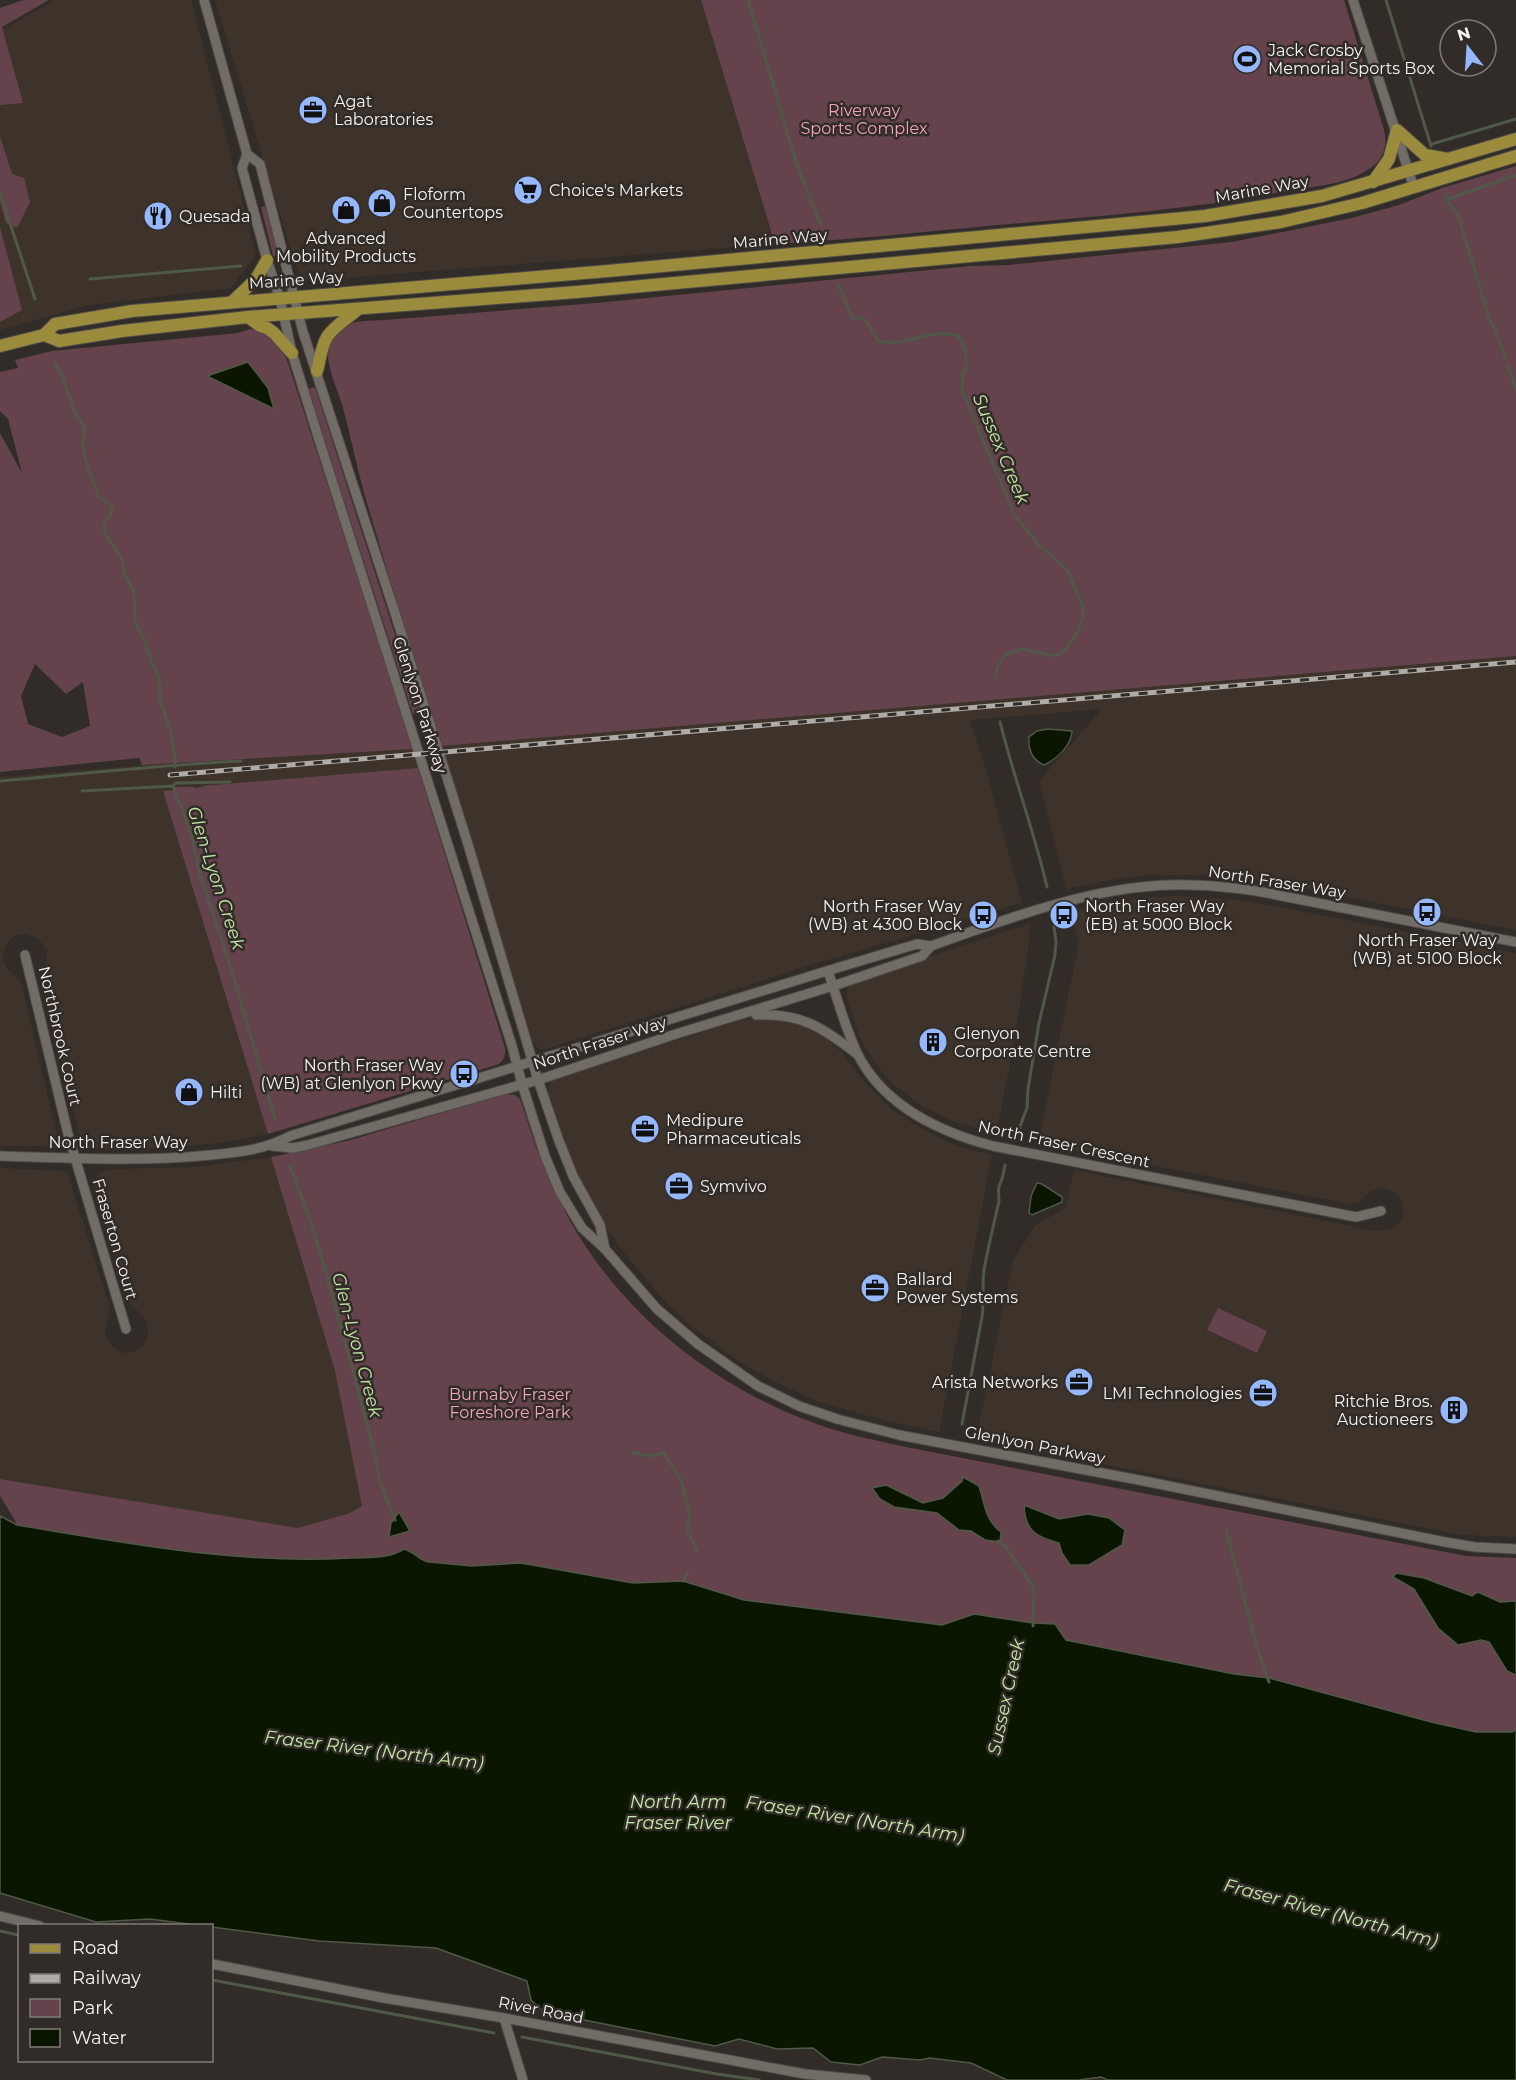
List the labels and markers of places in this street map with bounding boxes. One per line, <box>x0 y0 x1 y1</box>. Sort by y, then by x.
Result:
place label: Jack Crosby Memorial Sports Box <box>1267 41 1435 78</box>
sports icon: Jack Crosby Memorial Sports Box <box>1231 43 1263 75</box>
place label: Agat Laboratories <box>334 92 433 129</box>
office icon: Agat Laboratories <box>297 94 329 126</box>
supermarket icon: Choice's Markets <box>512 174 544 206</box>
place label: Choice's Markets <box>549 181 683 200</box>
place label: Floform Countertops <box>403 185 503 222</box>
shop icon: Floform Countertops <box>366 187 398 219</box>
shop icon: Advanced Mobility Products <box>330 194 362 226</box>
restaurant icon: Quesada <box>142 200 174 232</box>
place label: Quesada <box>179 207 250 226</box>
place label: Advanced Mobility Products <box>276 229 416 266</box>
bus stop icon: North Fraser Way (WB) at 5100 Block <box>1411 896 1443 928</box>
place label: North Fraser Way (WB) at 4300 Block <box>808 897 962 934</box>
place label: North Fraser Way (EB) at 5000 Block <box>1085 897 1233 934</box>
bus stop icon: North Fraser Way (WB) at 4300 Block <box>967 899 999 931</box>
bus stop icon: North Fraser Way (EB) at 5000 Block <box>1048 899 1080 931</box>
place label: North Fraser Way (WB) at 5100 Block <box>1352 931 1502 968</box>
place label: Glenyon Corporate Centre <box>954 1024 1091 1061</box>
building icon: Glenyon Corporate Centre <box>917 1026 949 1058</box>
place label: North Fraser Way (WB) at Glenlyon Pkwy <box>260 1056 443 1093</box>
bus stop icon: North Fraser Way (WB) at Glenlyon Pkwy <box>448 1058 480 1090</box>
shop icon: Hilti <box>173 1076 205 1108</box>
place label: Hilti <box>210 1083 242 1102</box>
place label: Medipure Pharmaceuticals <box>666 1111 801 1148</box>
office icon: Medipure Pharmaceuticals <box>629 1113 661 1145</box>
office icon: Symvivo <box>663 1170 695 1202</box>
place label: Symvivo <box>700 1177 767 1196</box>
place label: Ballard Power Systems <box>896 1270 1018 1307</box>
office icon: Ballard Power Systems <box>859 1272 891 1304</box>
office icon: Arista Networks <box>1063 1366 1095 1398</box>
place label: Arista Networks <box>932 1373 1058 1392</box>
office icon: LMI Technologies <box>1247 1377 1279 1409</box>
place label: LMI Technologies <box>1103 1384 1242 1403</box>
place label: Ritchie Bros. Auctioneers <box>1334 1392 1433 1429</box>
building icon: Ritchie Bros. Auctioneers <box>1438 1394 1470 1426</box>

